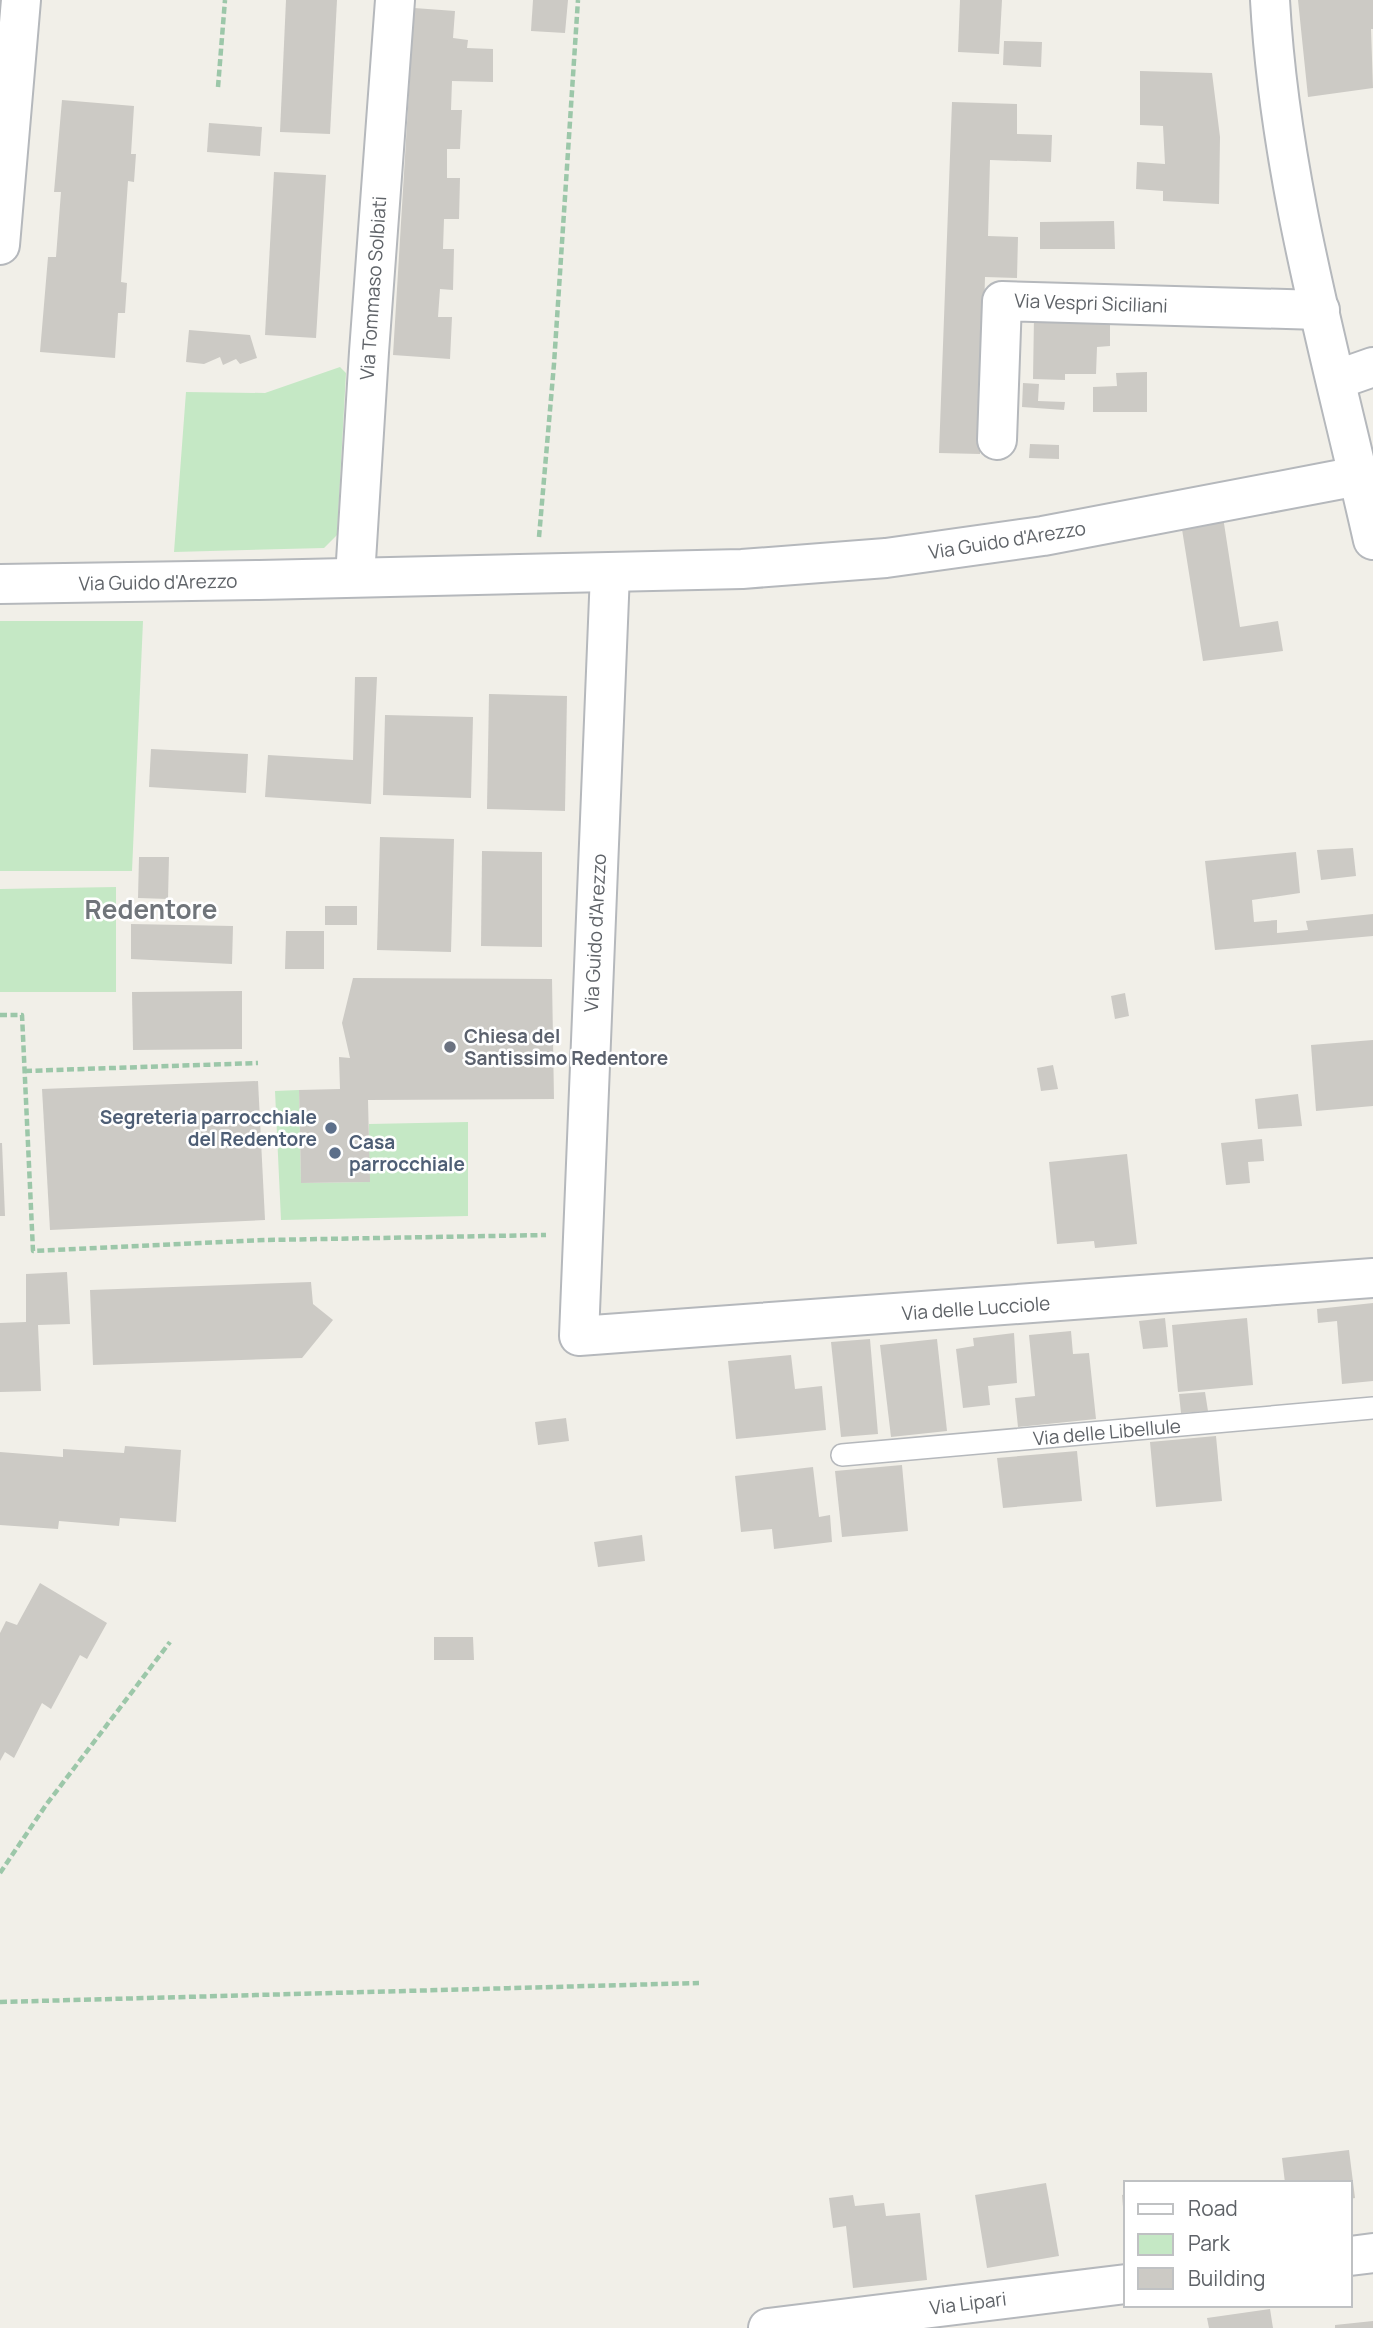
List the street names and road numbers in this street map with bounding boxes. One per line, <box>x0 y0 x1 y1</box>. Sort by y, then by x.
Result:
street label: Via Tommaso Solbiati <box>354 195 392 381</box>
street label: Via Vespri Siciliani <box>1014 287 1168 319</box>
street label: Via Guido d'Arezzo <box>927 515 1087 565</box>
street label: Via Guido d'Arezzo <box>78 568 238 596</box>
street label: Via Guido d'Arezzo <box>578 853 612 1013</box>
street label: Via delle Lucciole <box>901 1290 1051 1326</box>
street label: Via delle Libellule <box>1032 1413 1182 1451</box>
street label: Via Lipari <box>928 2285 1008 2321</box>

